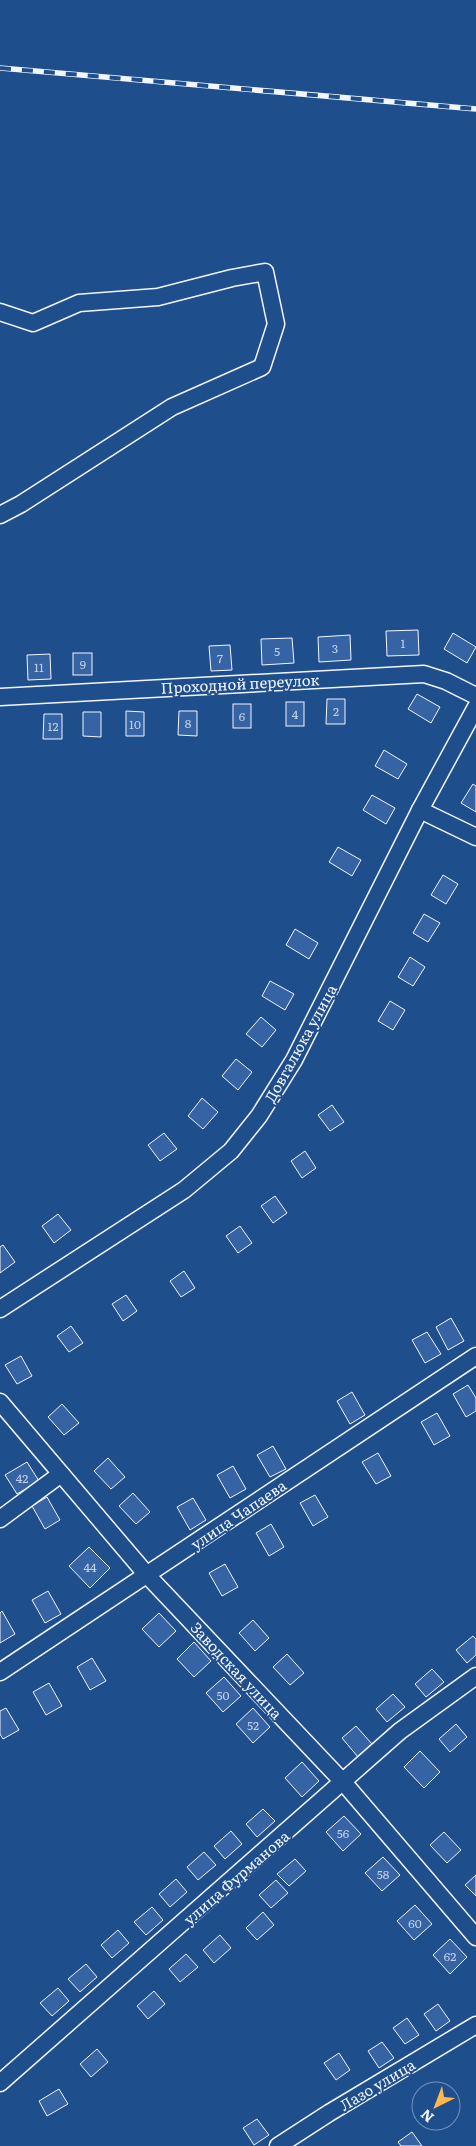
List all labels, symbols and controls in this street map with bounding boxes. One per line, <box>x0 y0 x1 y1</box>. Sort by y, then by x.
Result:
house number: 1 <box>401 634 406 652</box>
house number: 3 <box>332 639 338 657</box>
house number: 5 <box>274 642 280 660</box>
house number: 7 <box>217 649 223 667</box>
house number: 9 <box>80 655 86 673</box>
house number: 11 <box>34 658 44 676</box>
street label: Проходной переулок <box>160 667 320 699</box>
house number: 2 <box>333 702 339 720</box>
house number: 4 <box>292 705 299 723</box>
house number: 6 <box>239 707 246 725</box>
house number: 8 <box>185 714 192 732</box>
house number: 10 <box>129 715 141 733</box>
house number: 12 <box>48 717 58 735</box>
street label: Довгалюка улица <box>258 979 342 1106</box>
house number: 42 <box>16 1469 28 1487</box>
street label: улица Чапаева <box>185 1473 291 1555</box>
house number: 44 <box>83 1558 97 1576</box>
street label: Заводская улица <box>186 1616 289 1724</box>
house number: 50 <box>216 1686 230 1704</box>
house number: 52 <box>247 1716 259 1734</box>
street label: улица Фурманова <box>178 1824 295 1930</box>
house number: 56 <box>337 1824 350 1842</box>
house number: 58 <box>377 1865 390 1883</box>
house number: 60 <box>408 1914 422 1932</box>
house number: 62 <box>444 1947 456 1965</box>
street label: Лазо улица <box>335 2052 420 2116</box>
north arrow <box>411 2081 461 2131</box>
text: N <box>415 2105 438 2128</box>

